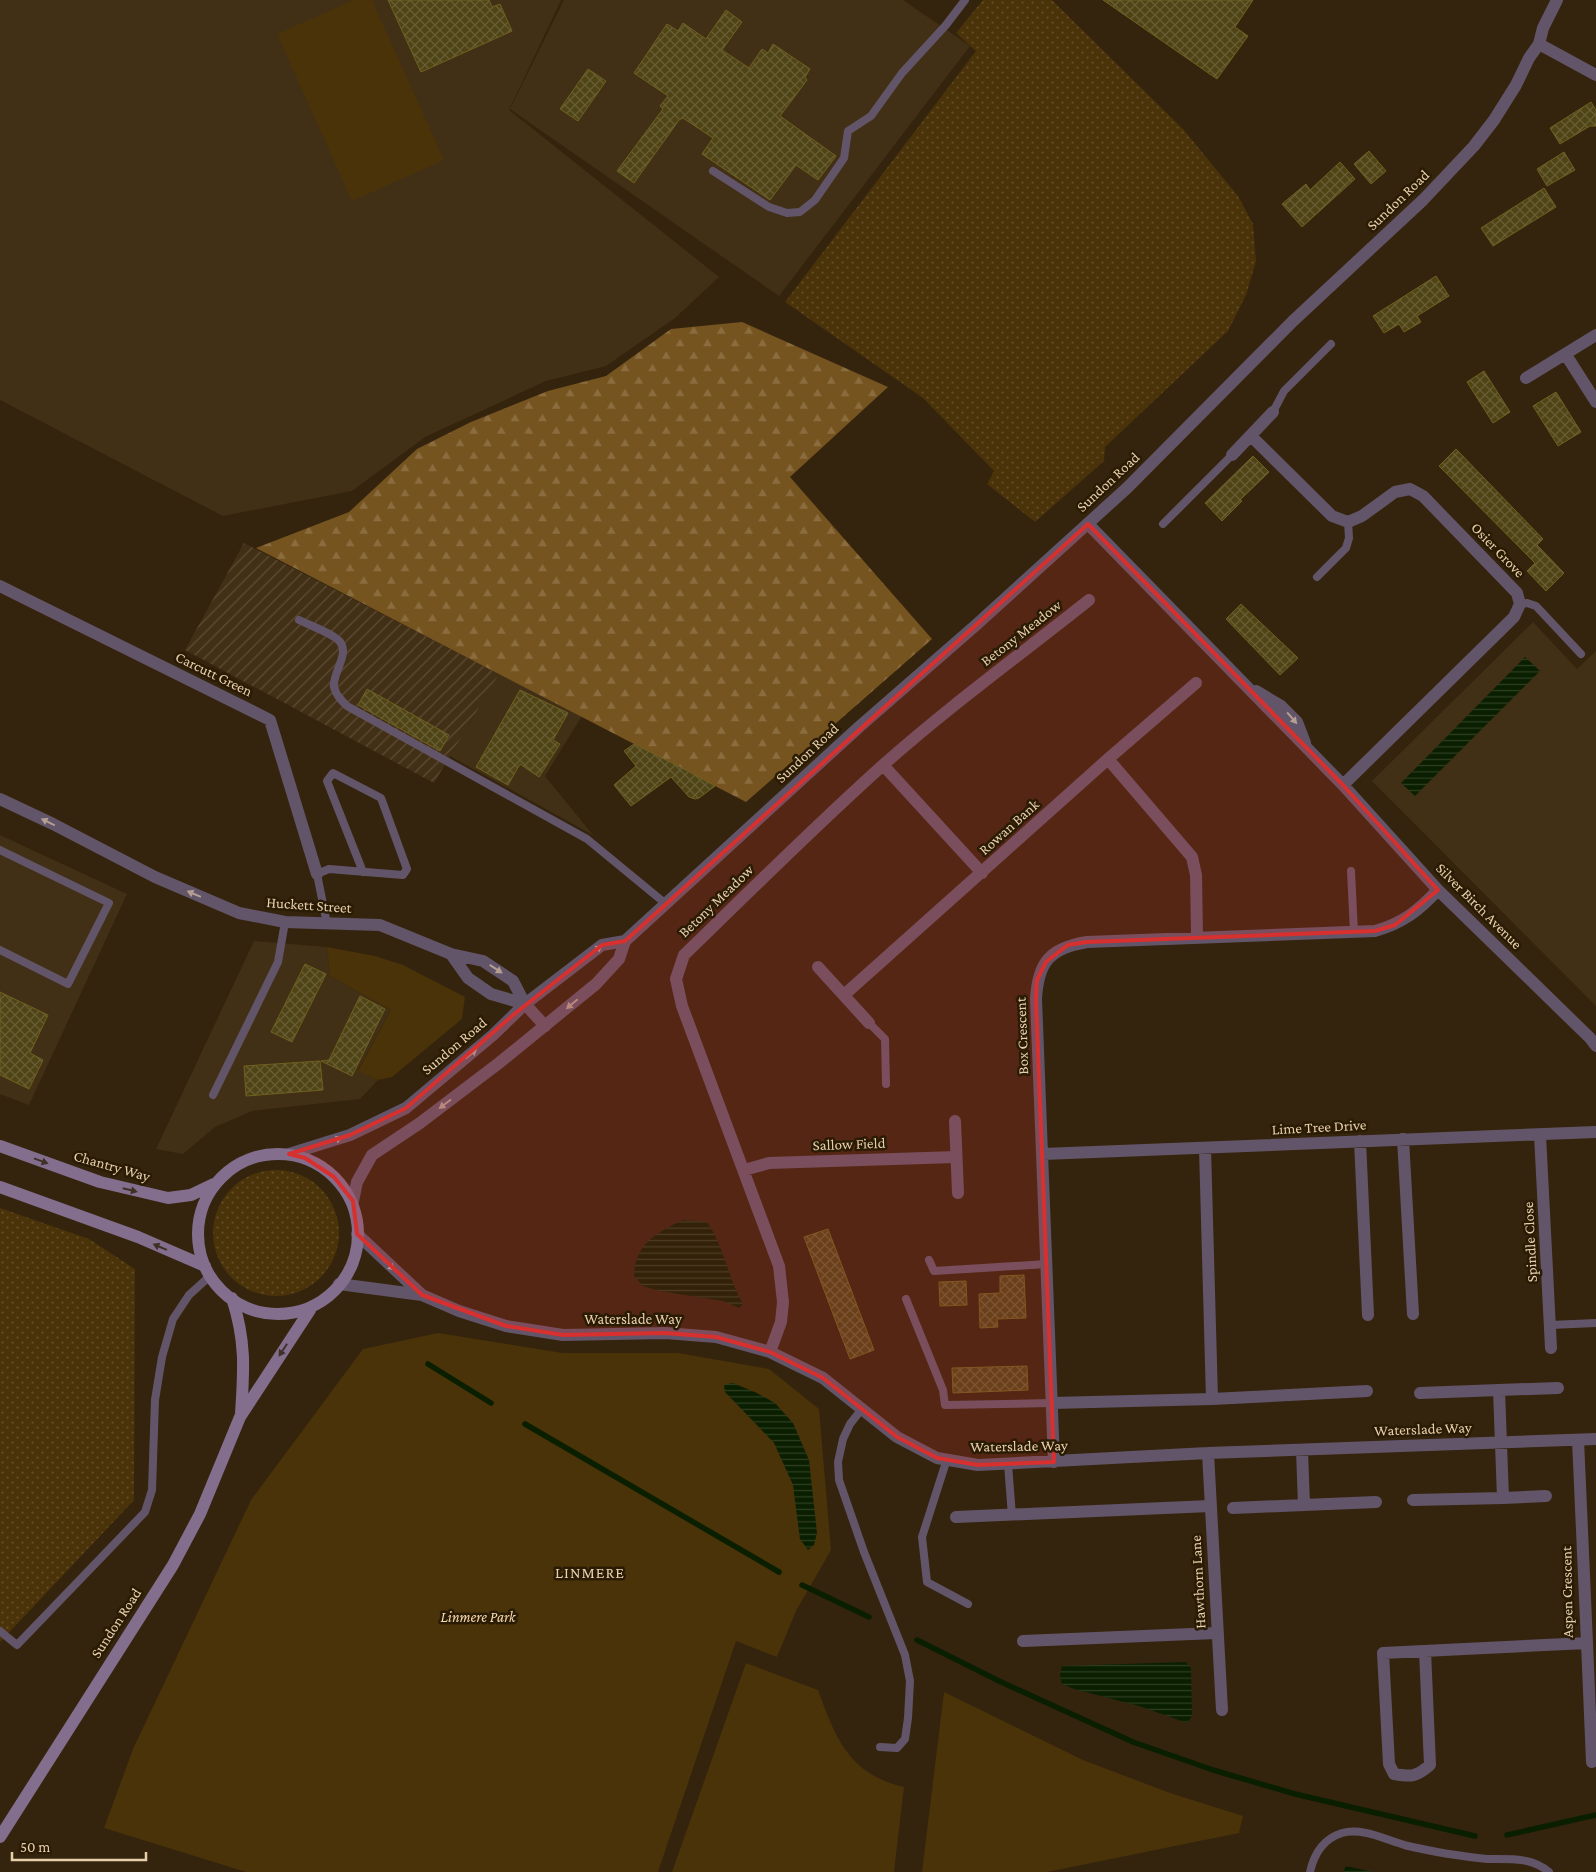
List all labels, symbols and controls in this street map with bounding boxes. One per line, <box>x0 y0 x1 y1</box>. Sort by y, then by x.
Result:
street label: Sundon Road <box>1364 167 1432 233</box>
street label: Sundon Road <box>1073 449 1143 515</box>
street label: Osier Grove <box>1468 519 1528 581</box>
street label: Betony Meadow <box>978 596 1066 670</box>
street label: Carcutt Green <box>173 649 255 699</box>
one-way arrow <box>1287 712 1298 725</box>
street label: Sundon Road <box>772 720 842 786</box>
street label: Rowan Bank <box>976 796 1043 858</box>
one-way arrow <box>41 818 56 826</box>
street label: Silver Birch Avenue <box>1433 860 1526 953</box>
street label: Betony Meadow <box>675 861 758 941</box>
one-way arrow <box>187 889 201 897</box>
street label: Huckett Street <box>266 894 353 916</box>
one-way arrow <box>589 945 603 955</box>
one-way arrow <box>489 964 502 973</box>
street label: Box Crescent <box>1013 996 1031 1075</box>
one-way arrow <box>566 998 579 1009</box>
street label: Sundon Road <box>418 1014 490 1078</box>
one-way arrow <box>465 1048 478 1059</box>
one-way arrow <box>439 1099 452 1110</box>
street label: Lime Tree Drive <box>1271 1117 1367 1137</box>
street label: Sallow Field <box>812 1135 886 1153</box>
one-way arrow <box>328 1136 343 1143</box>
street label: Chantry Way <box>72 1147 152 1186</box>
one-way arrow <box>34 1158 49 1165</box>
one-way arrow <box>122 1186 137 1194</box>
street label: Spindle Close <box>1520 1201 1541 1283</box>
one-way arrow <box>153 1242 167 1250</box>
one-way arrow <box>383 1259 395 1271</box>
street label: Waterslade Way <box>584 1311 682 1328</box>
one-way arrow <box>278 1344 288 1357</box>
street label: Waterslade Way <box>1374 1419 1472 1440</box>
street label: Waterslade Way <box>970 1437 1068 1456</box>
street label: Hawthorn Lane <box>1188 1534 1208 1629</box>
street label: Aspen Crescent <box>1558 1545 1577 1638</box>
district label: LINMERE <box>555 1564 625 1581</box>
street label: Sundon Road <box>88 1585 144 1661</box>
park label: Linmere Park <box>440 1609 517 1625</box>
scale bar <box>12 1830 146 1862</box>
text: 50 m <box>20 1839 50 1855</box>

